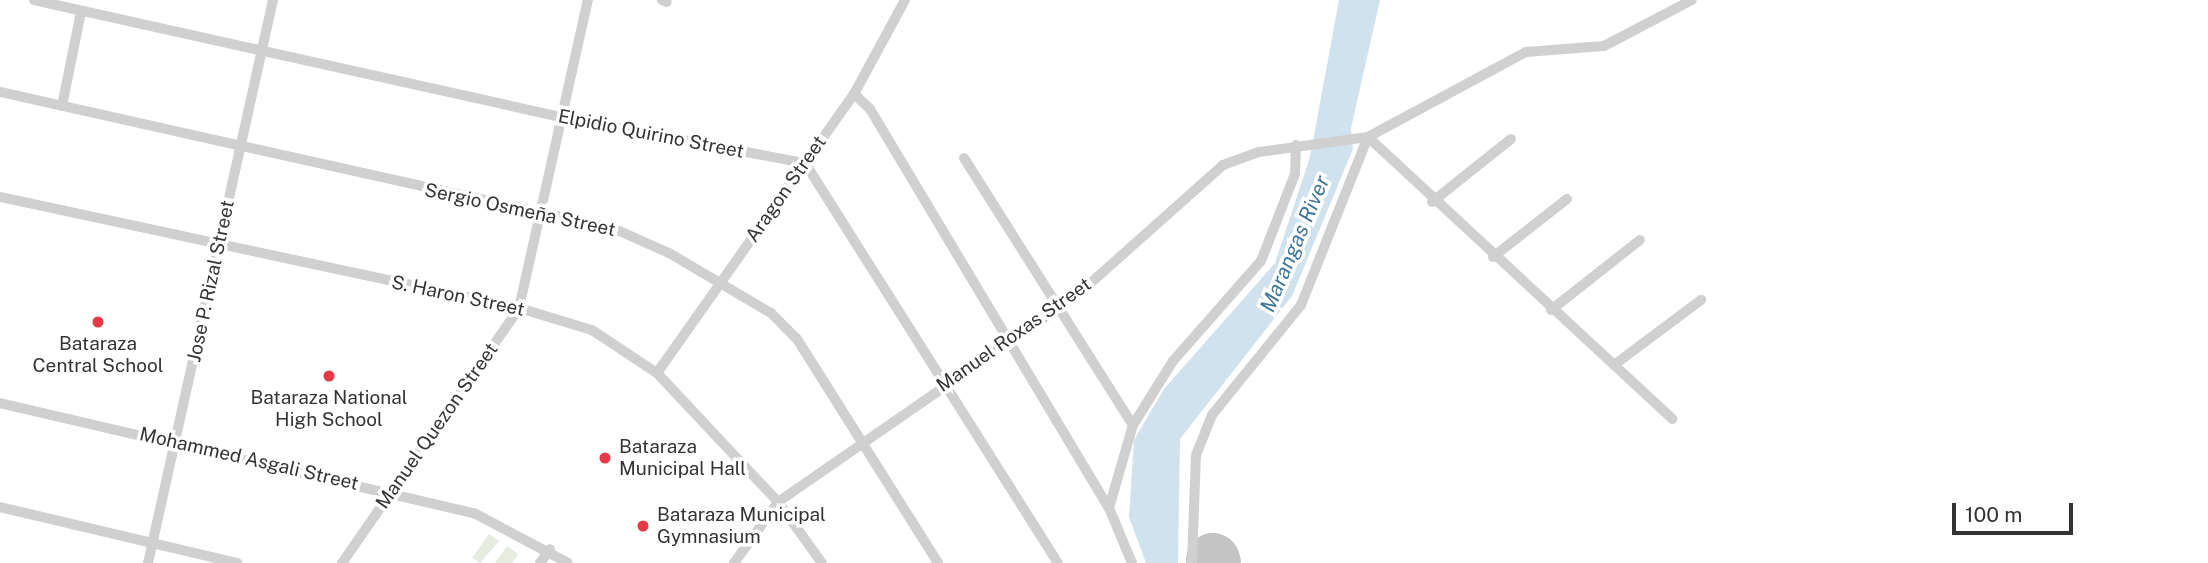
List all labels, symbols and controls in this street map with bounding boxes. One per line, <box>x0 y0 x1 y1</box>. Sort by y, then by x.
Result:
street label: Elpidio Quirino Street <box>556 105 746 163</box>
street label: Aragon Street <box>741 132 831 246</box>
water label: Marangas River <box>1255 172 1335 316</box>
street label: Sergio Osmeña Street <box>422 179 618 241</box>
street label: Jose P. Rizal Street <box>183 198 239 364</box>
street label: S. Haron Street <box>389 271 527 321</box>
street label: Manuel Roxas Street <box>932 273 1096 397</box>
marker: Bataraza Central School <box>90 314 106 330</box>
place label: Bataraza Central School <box>33 333 163 377</box>
street label: Manuel Quezon Street <box>371 339 503 513</box>
marker: Bataraza National High School <box>321 368 337 384</box>
place label: Bataraza National High School <box>251 387 407 431</box>
street label: Mohammed Asgali Street <box>137 423 361 495</box>
place label: Bataraza Municipal Hall <box>619 436 746 480</box>
marker: Bataraza Municipal Hall <box>597 450 613 466</box>
scale bar <box>1956 490 2077 534</box>
text: 100 m <box>1965 502 2022 527</box>
place label: Bataraza Municipal Gymnasium <box>657 504 826 548</box>
marker: Bataraza Municipal Gymnasium <box>635 518 651 534</box>

